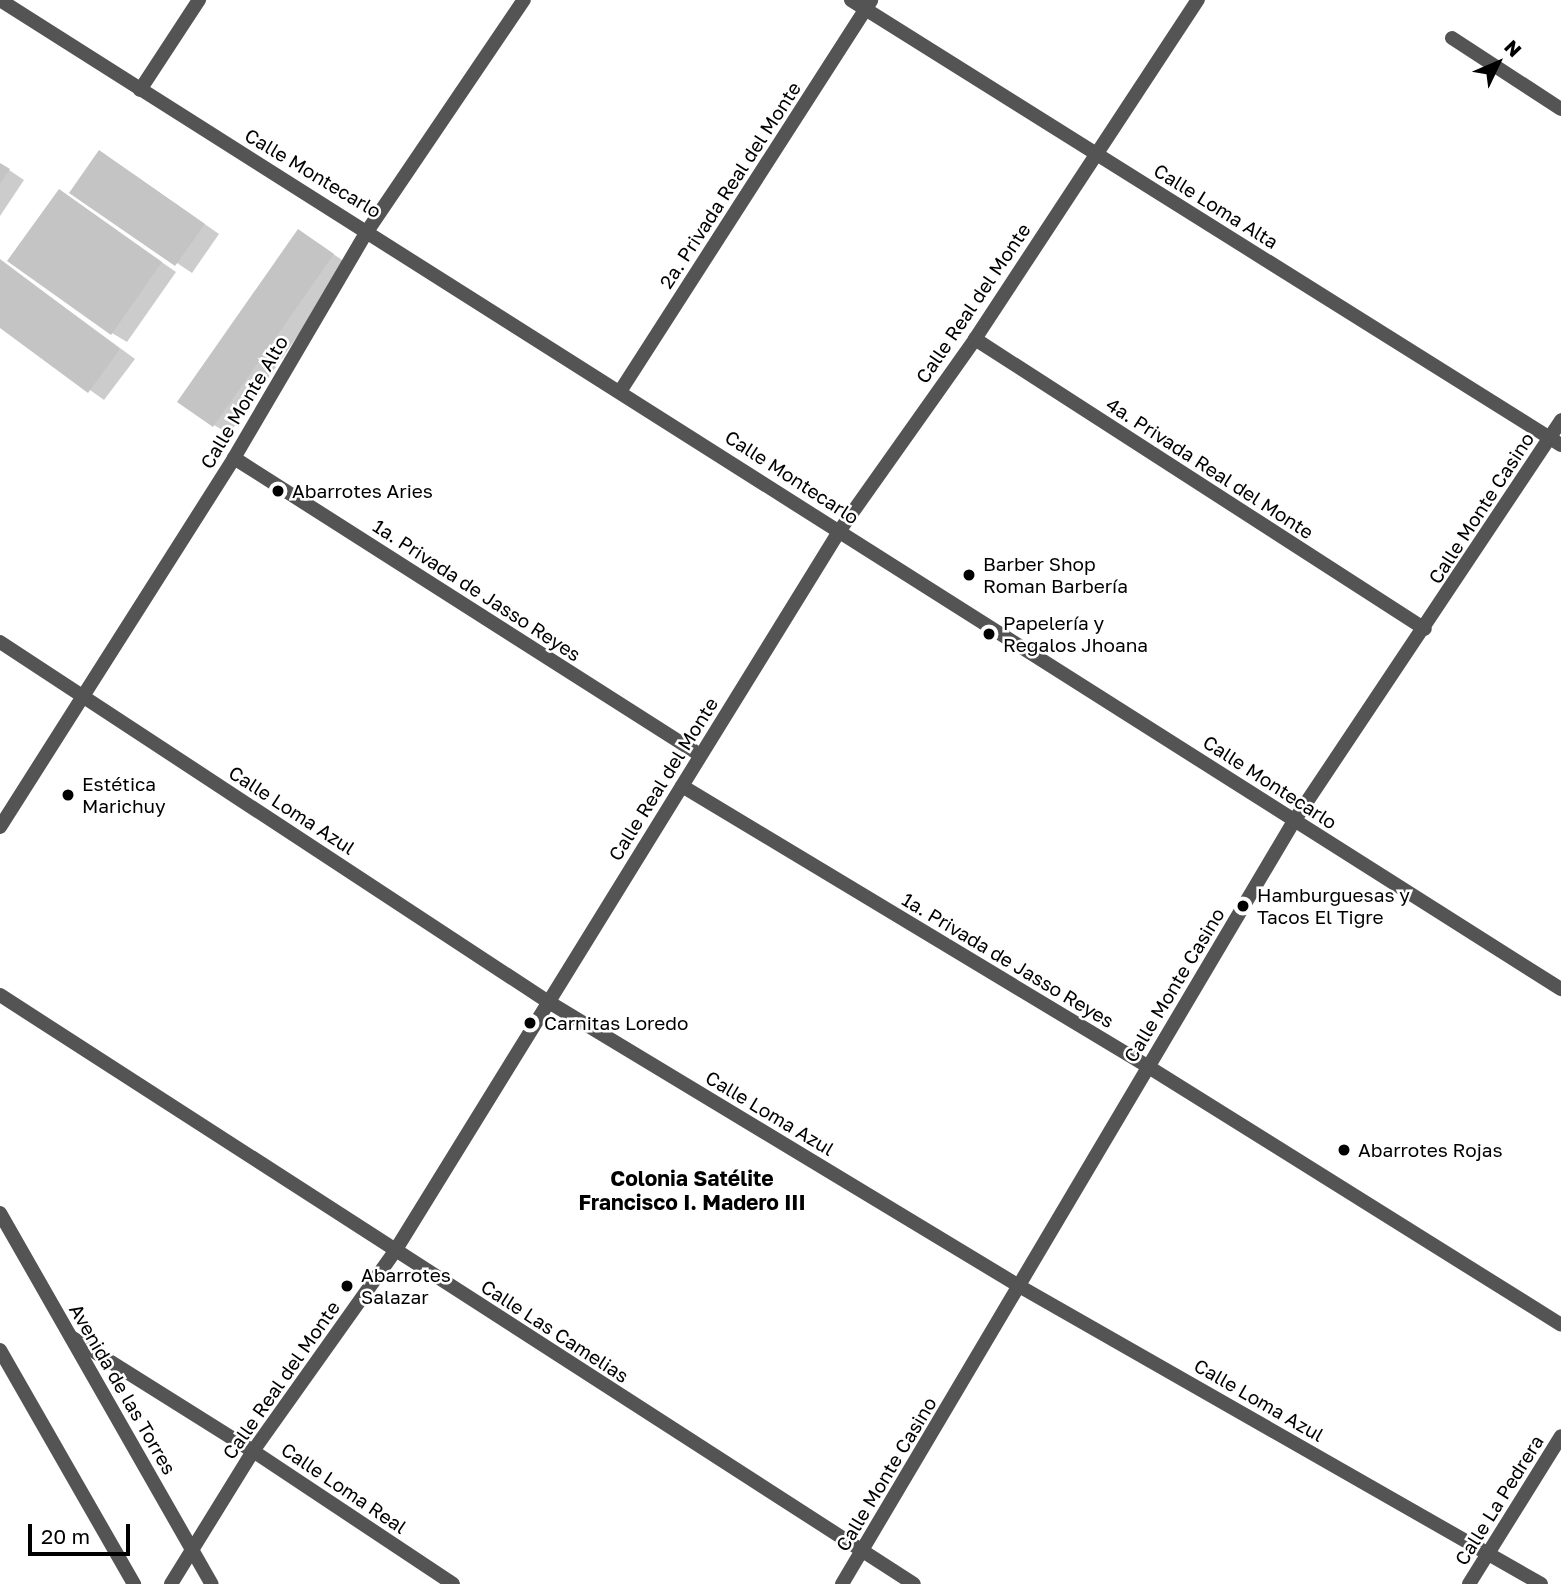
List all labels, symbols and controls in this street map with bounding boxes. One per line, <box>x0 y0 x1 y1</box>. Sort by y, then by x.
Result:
north arrow <box>1463 28 1533 98</box>
text: N <box>1500 35 1527 61</box>
street label: 2a. Privada Real del Monte <box>655 77 805 293</box>
street label: Calle Montecarlo <box>241 123 385 223</box>
street label: Calle Loma Alta <box>1150 159 1282 253</box>
street label: Calle Real del Monte <box>911 219 1035 387</box>
street label: Calle Monte Alto <box>195 331 293 473</box>
street label: 4a. Privada Real del Monte <box>1102 392 1318 544</box>
street label: Calle Montecarlo <box>721 425 863 529</box>
street label: Calle Monte Casino <box>1424 428 1538 588</box>
place label: Abarrotes Aries <box>292 480 433 502</box>
marker: Abarrotes Aries <box>270 483 286 499</box>
street label: 1a. Privada de Jasso Reyes <box>369 514 585 666</box>
place label: Barber Shop Roman Barbería <box>983 553 1128 597</box>
marker: Barber Shop Roman Barbería <box>961 567 977 583</box>
place label: Papelería y Regalos Jhoana <box>1003 612 1148 656</box>
marker: Papelería y Regalos Jhoana <box>981 626 997 642</box>
street label: Calle Real del Monte <box>603 693 723 865</box>
street label: Calle Montecarlo <box>1199 730 1341 834</box>
street label: Calle Loma Azul <box>225 761 359 859</box>
place label: Estética Marichuy <box>82 773 166 817</box>
marker: Estética Marichuy <box>60 787 76 803</box>
place label: Hamburguesas y Tacos El Tigre <box>1257 884 1410 928</box>
street label: 1a. Privada de Jasso Reyes <box>898 888 1118 1032</box>
marker: Hamburguesas y Tacos El Tigre <box>1235 898 1251 914</box>
street label: Calle Monte Casino <box>1119 904 1229 1066</box>
place label: Carnitas Loredo <box>544 1012 688 1034</box>
marker: Carnitas Loredo <box>522 1015 538 1031</box>
street label: Calle Loma Azul <box>702 1066 838 1160</box>
place label: Abarrotes Rojas <box>1358 1139 1503 1161</box>
marker: Abarrotes Rojas <box>1336 1142 1352 1158</box>
district label: Colonia Satélite Francisco I. Madero III <box>578 1165 806 1215</box>
place label: Abarrotes Salazar <box>361 1264 451 1308</box>
street label: Calle Las Camelias <box>477 1275 633 1387</box>
marker: Abarrotes Salazar <box>339 1278 355 1294</box>
street label: Calle Real del Monte <box>218 1296 344 1464</box>
street label: Avenida de las Torres <box>65 1300 181 1478</box>
street label: Calle Loma Azul <box>1190 1354 1328 1446</box>
street label: Calle Monte Casino <box>831 1393 941 1555</box>
street label: Calle La Pedrera <box>1450 1431 1548 1569</box>
street label: Calle Loma Real <box>277 1438 411 1538</box>
scale bar <box>32 1510 133 1554</box>
text: 20 m <box>41 1523 90 1549</box>

